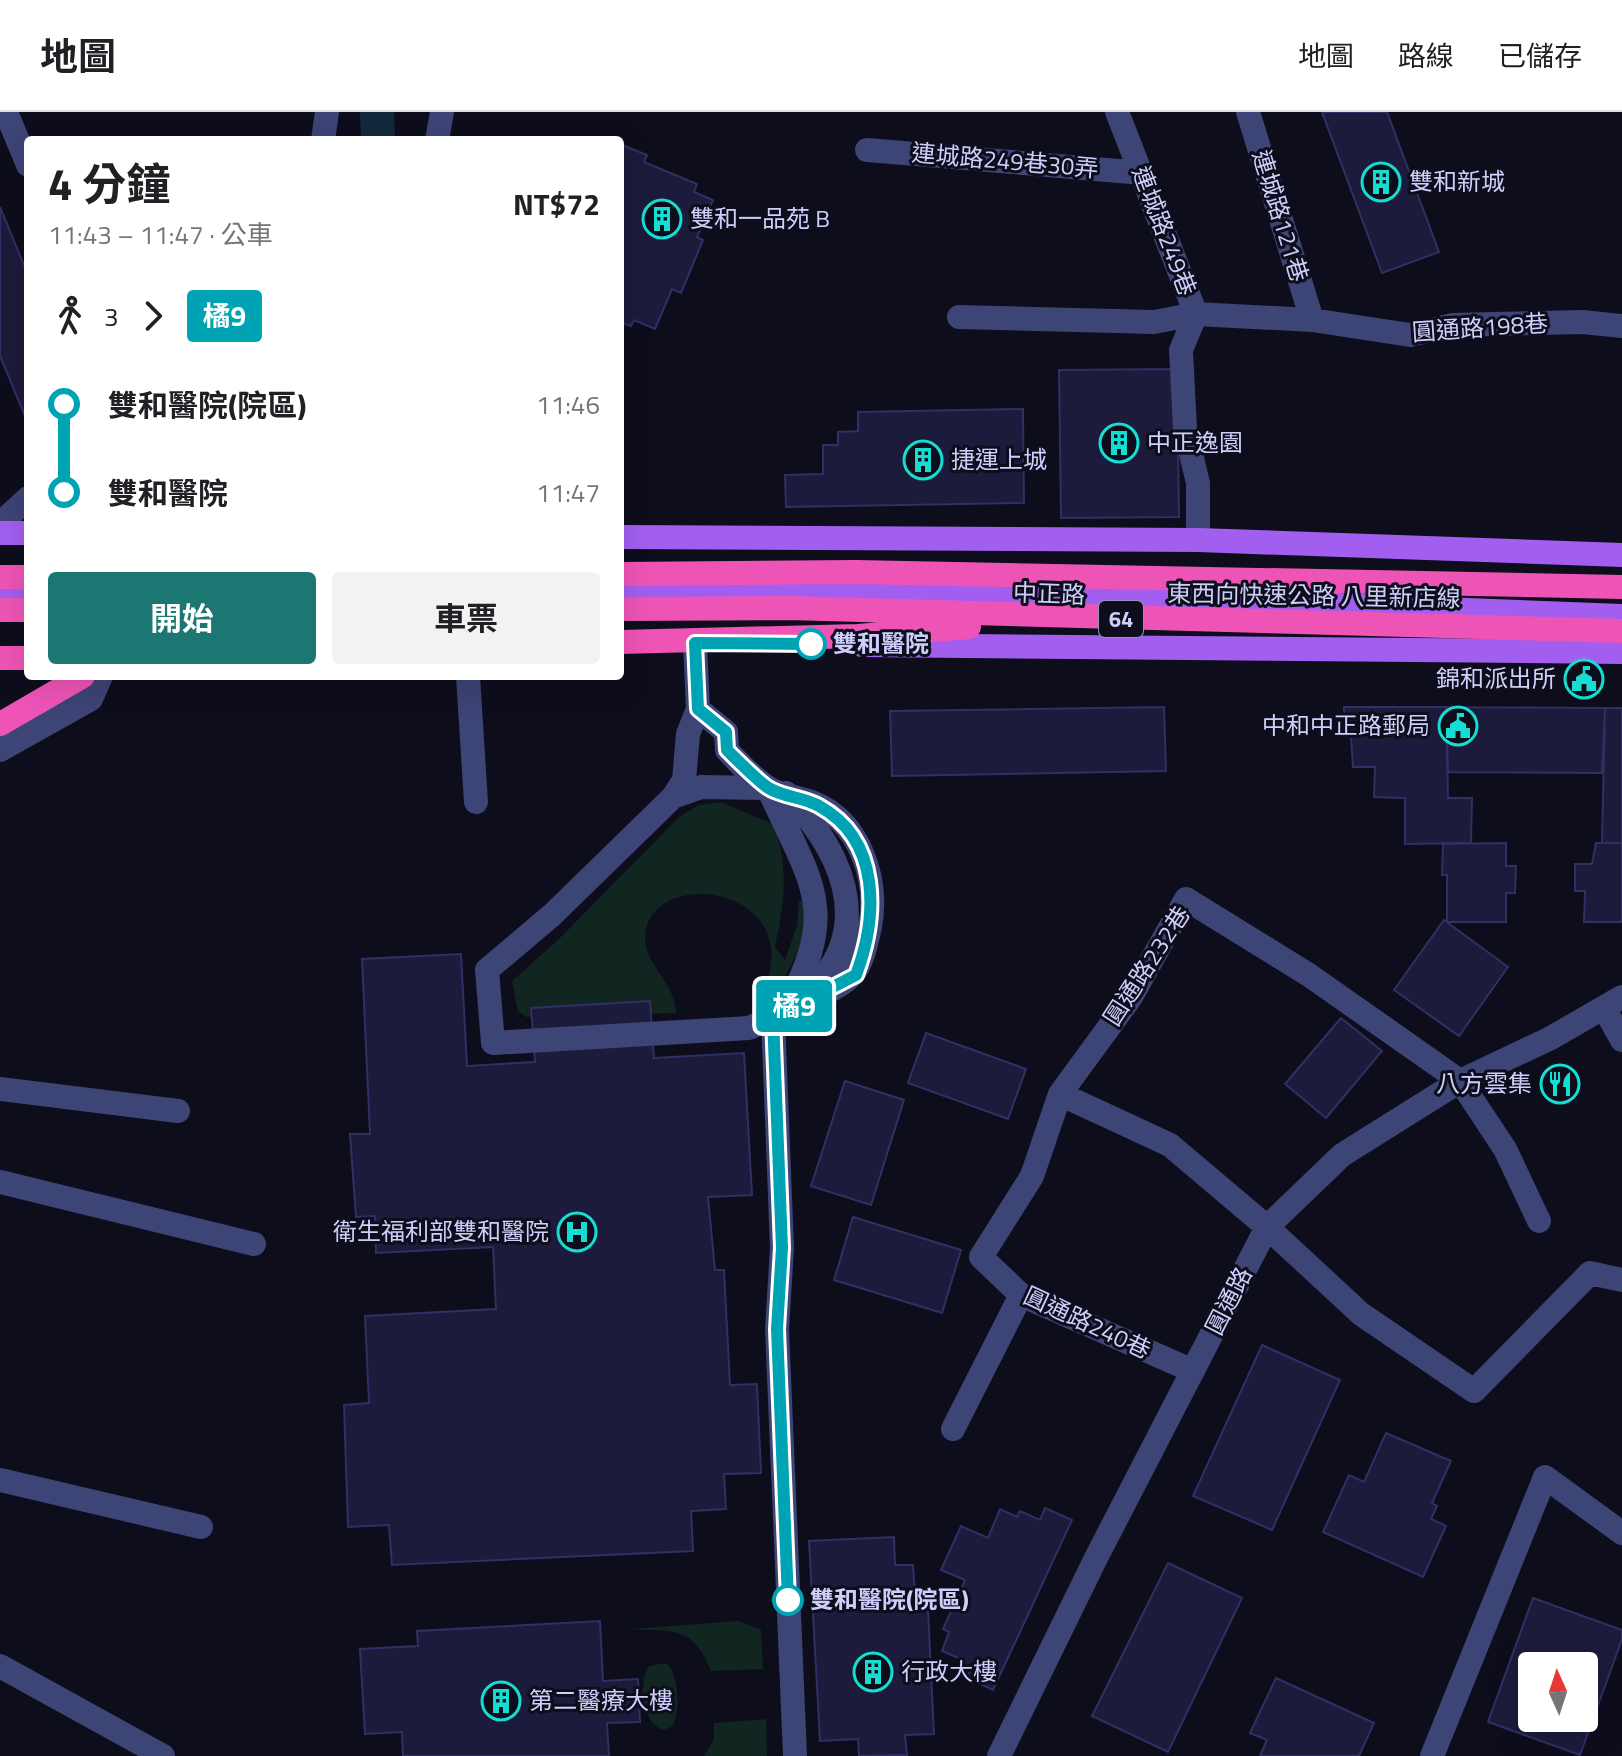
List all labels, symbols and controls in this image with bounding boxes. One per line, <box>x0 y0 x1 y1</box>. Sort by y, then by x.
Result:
text: 地圖 <box>40 27 116 85</box>
text: 地圖 <box>1298 34 1354 77</box>
text: 路線 <box>1398 34 1454 77</box>
text: 已儲存 <box>1498 34 1582 77</box>
street label: 連城路249巷30弄 <box>910 134 1100 186</box>
street label: 連城路121巷 <box>1244 145 1318 286</box>
text: 4 分鐘 <box>48 150 170 217</box>
street label: 連城路249巷 <box>1124 161 1206 301</box>
building icon: 雙和新城 <box>1360 161 1402 203</box>
place label: 雙和新城 <box>1409 163 1505 199</box>
text: NT$72 <box>513 181 600 227</box>
building icon: 雙和一品苑 B <box>641 198 683 240</box>
place label: 雙和一品苑 B <box>690 200 830 236</box>
text: 11:43 – 11:47 · 公車 <box>48 215 273 254</box>
icon: walk <box>48 294 92 338</box>
icon: forward <box>131 294 175 338</box>
text: 橘9 <box>203 294 246 337</box>
text: 3 <box>104 297 119 336</box>
street label: 圓通路198巷 <box>1411 304 1549 350</box>
text: 雙和醫院(院區) <box>108 382 306 428</box>
text: 11:46 <box>536 385 600 424</box>
building icon: 中正逸園 <box>1098 422 1140 464</box>
place label: 中正逸園 <box>1147 424 1243 460</box>
building icon: 捷運上城 <box>902 439 944 481</box>
place label: 捷運上城 <box>951 441 1047 477</box>
text: 雙和醫院 <box>108 470 228 516</box>
text: 11:47 <box>536 473 600 512</box>
button: 開始 <box>48 572 316 664</box>
button: 車票 <box>332 572 600 664</box>
street label: 中正路 <box>1012 574 1086 612</box>
street label: 東西向快速公路 八里新店線 <box>1167 574 1461 616</box>
road number: 64 <box>1099 601 1143 637</box>
place label: 雙和醫院 <box>833 625 929 661</box>
marker: 雙和醫院 <box>796 629 826 659</box>
public building icon: 錦和派出所 <box>1563 658 1605 700</box>
place label: 錦和派出所 <box>1436 660 1556 696</box>
public building icon: 中和中正路郵局 <box>1437 705 1479 747</box>
place label: 中和中正路郵局 <box>1262 707 1430 743</box>
street label: 圓通路232巷 <box>1094 898 1198 1032</box>
line badge: 橘9 <box>758 980 830 1032</box>
text: 橘9 <box>772 984 816 1027</box>
restaurant icon: 八方雲集 <box>1539 1063 1581 1105</box>
place label: 八方雲集 <box>1436 1065 1532 1101</box>
hospital icon: 衛生福利部雙和醫院 <box>556 1211 598 1253</box>
place label: 衛生福利部雙和醫院 <box>333 1213 549 1249</box>
street label: 圓通路 <box>1196 1260 1260 1341</box>
street label: 圓通路240巷 <box>1018 1277 1157 1367</box>
place label: 雙和醫院(院區) <box>810 1581 969 1617</box>
marker: 雙和醫院(院區) <box>773 1585 803 1615</box>
building icon: 行政大樓 <box>852 1651 894 1693</box>
north arrow <box>1518 1652 1598 1732</box>
map controls <box>1518 1652 1598 1732</box>
place label: 行政大樓 <box>901 1653 997 1689</box>
building icon: 第二醫療大樓 <box>480 1680 522 1722</box>
place label: 第二醫療大樓 <box>529 1682 673 1718</box>

